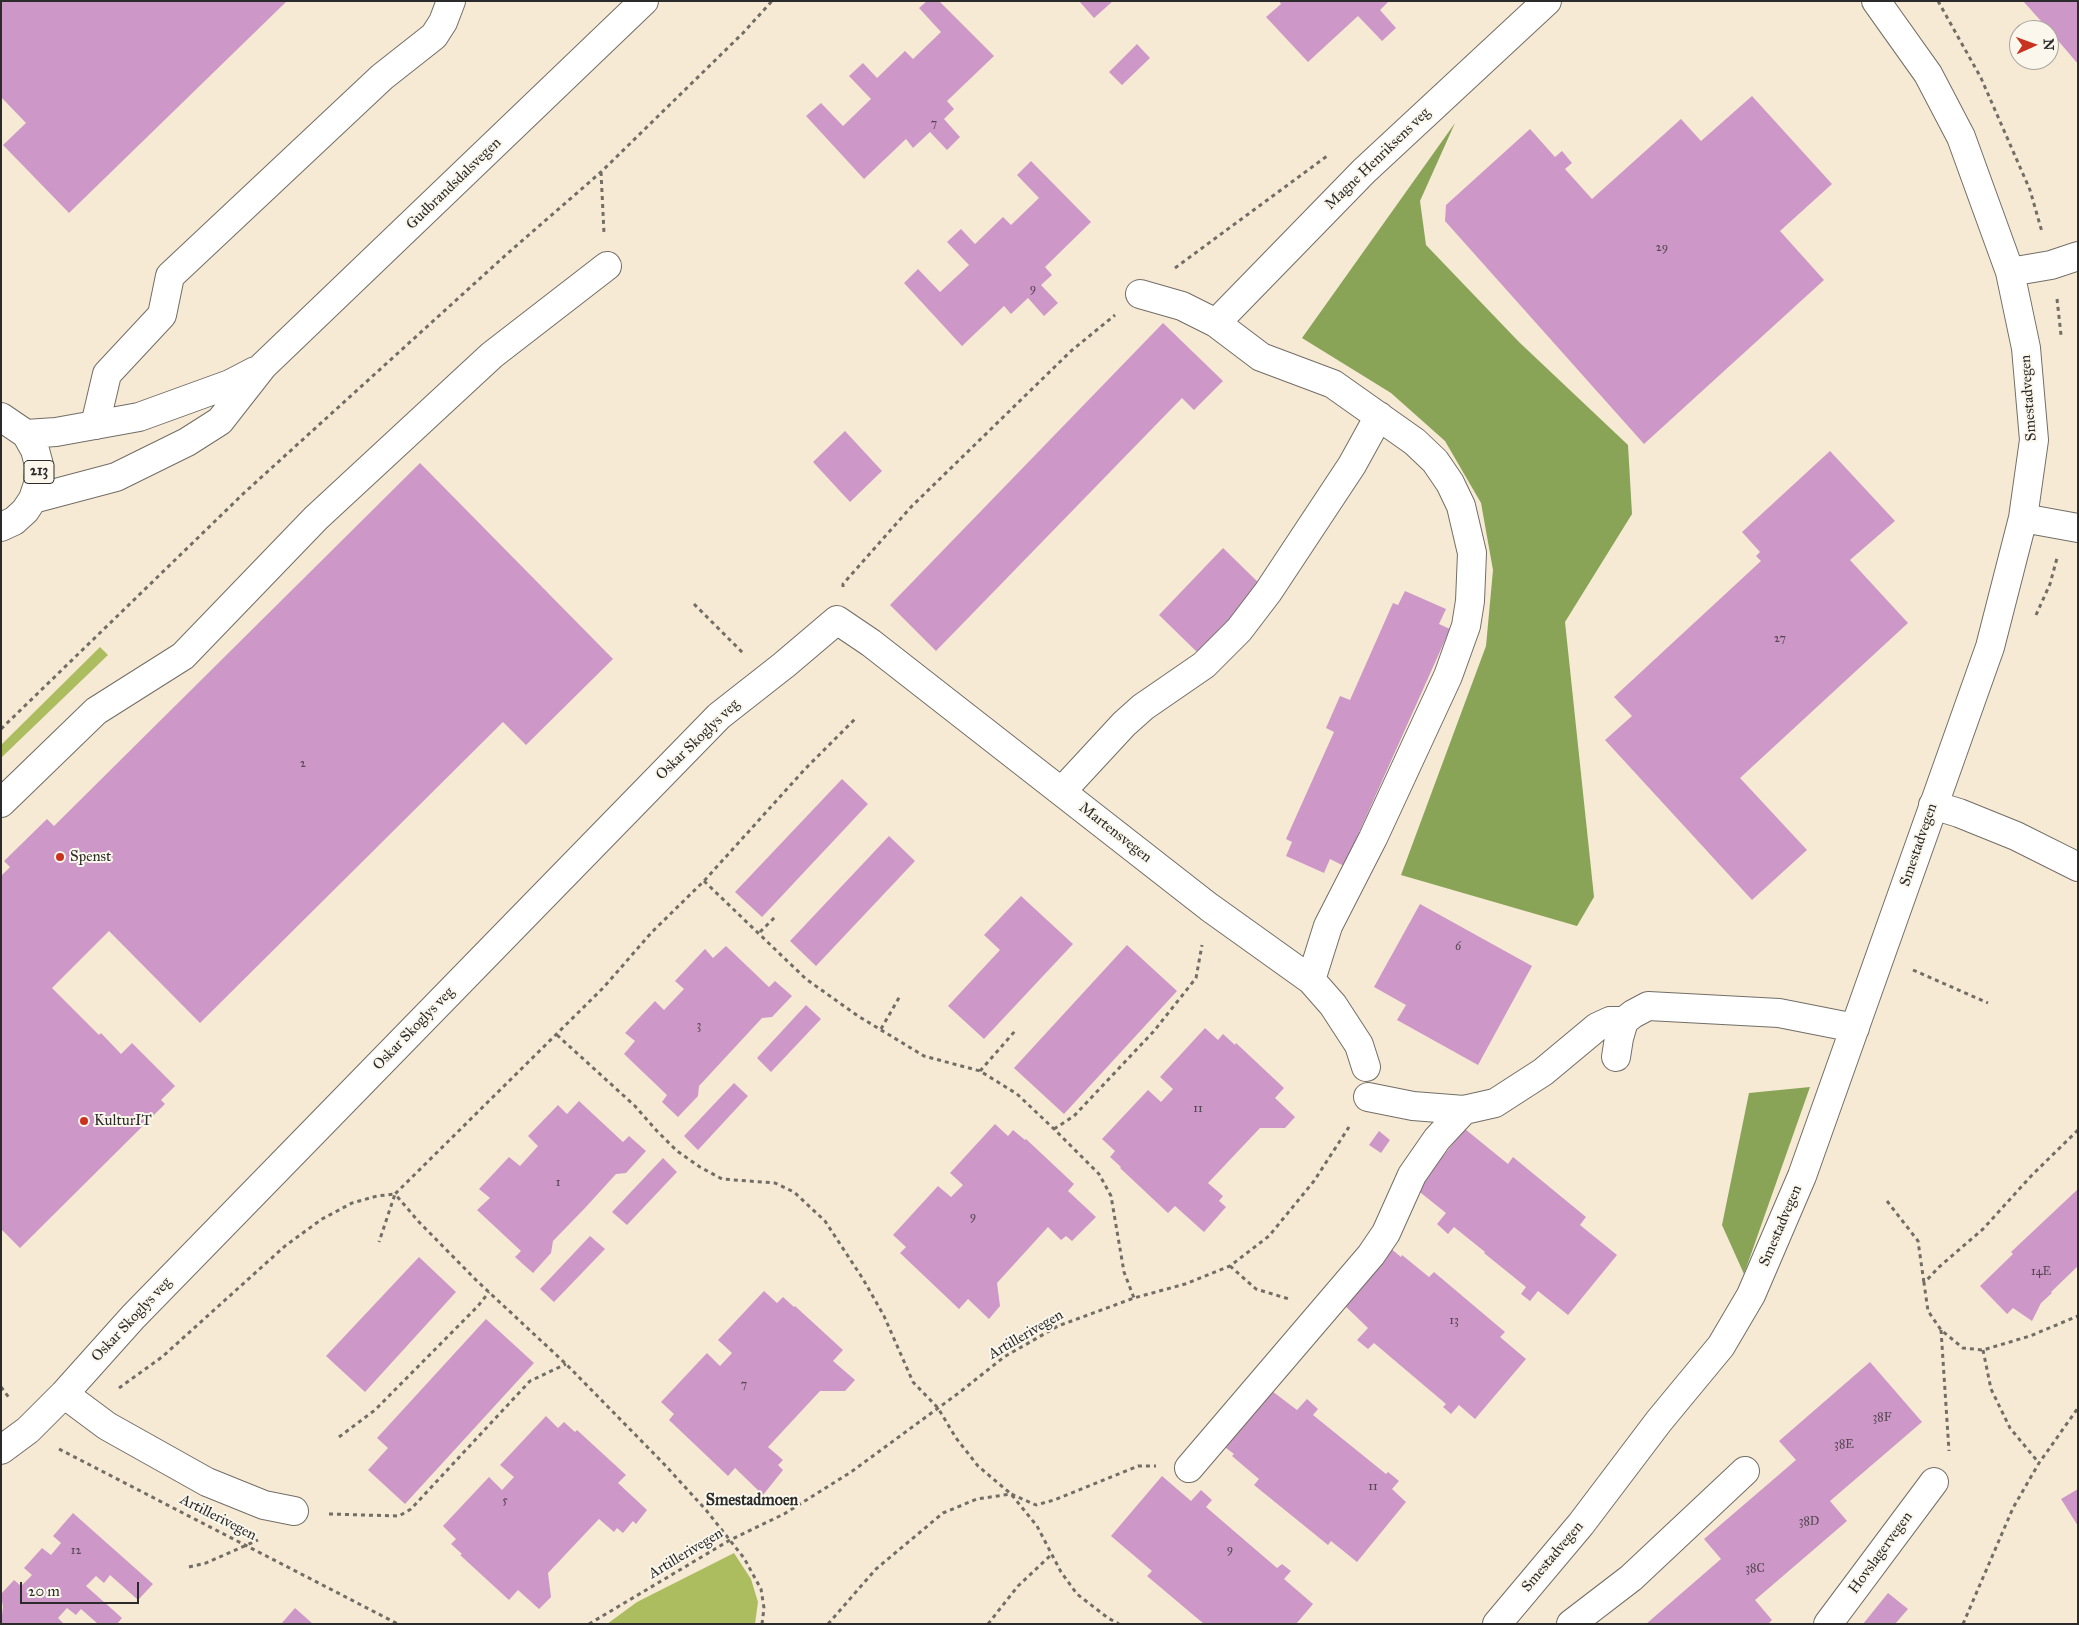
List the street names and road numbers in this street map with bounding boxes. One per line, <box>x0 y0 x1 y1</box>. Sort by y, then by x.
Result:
street label: Magne Henriksens veg <box>1322 104 1434 214</box>
street label: Gudbrandsdalsvegen <box>403 134 505 234</box>
street label: Smestadvegen <box>2017 354 2041 442</box>
road number: 213 <box>24 461 54 484</box>
street label: Oskar Skoglys veg <box>653 696 743 784</box>
street label: Martensvegen <box>1075 799 1155 867</box>
street label: Smestadvegen <box>1896 801 1942 889</box>
street label: Oskar Skoglys veg <box>370 984 458 1074</box>
street label: Smestadvegen <box>1756 1183 1806 1269</box>
street label: Oskar Skoglys veg <box>88 1274 176 1366</box>
street label: Artillerivegen <box>985 1306 1067 1364</box>
street label: Artillerivegen <box>177 1491 259 1545</box>
street label: Hovslagervegen <box>1845 1508 1917 1598</box>
street label: Smestadvegen <box>1518 1518 1588 1596</box>
street label: Artillerivegen <box>646 1525 726 1583</box>

